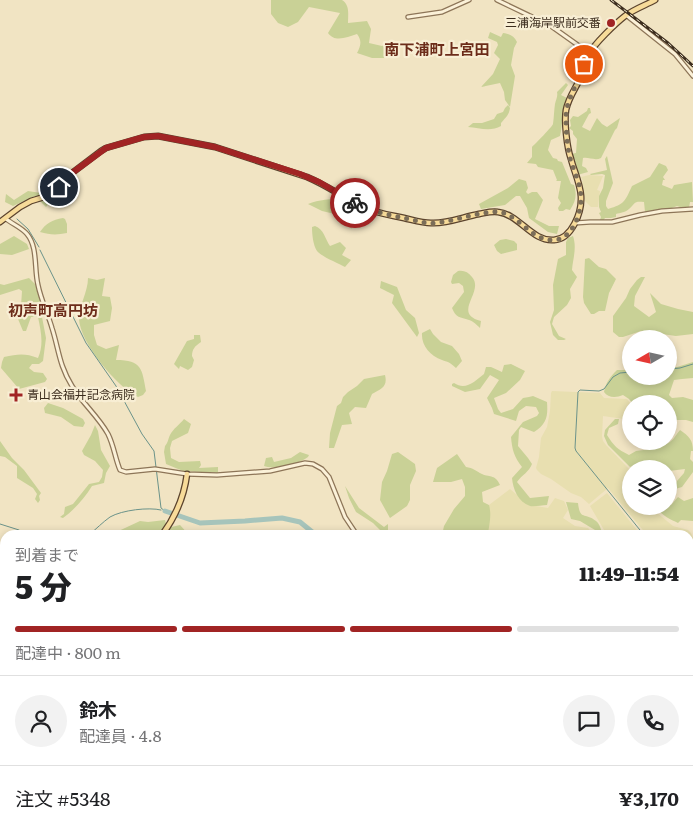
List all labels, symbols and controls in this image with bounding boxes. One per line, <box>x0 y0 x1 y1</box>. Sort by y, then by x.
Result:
place label: 三浦海岸駅前交番 <box>505 13 601 31</box>
marker: 三浦海岸駅前交番 <box>605 17 617 29</box>
district label: 南下浦町上宮田 <box>384 37 490 60</box>
pin <box>563 43 605 85</box>
icon: bag <box>570 50 598 78</box>
pin <box>38 166 80 208</box>
icon: home <box>45 173 73 201</box>
courier <box>330 178 380 228</box>
icon: bike <box>341 189 369 217</box>
district label: 初声町高円坊 <box>8 298 98 321</box>
north arrow <box>622 330 678 385</box>
map controls <box>622 330 677 515</box>
place label: 青山会福井記念病院 <box>27 385 135 403</box>
marker: 青山会福井記念病院 <box>9 388 23 402</box>
button: locate <box>622 395 677 450</box>
button: layers <box>622 460 677 515</box>
text: 到着まで <box>15 542 79 566</box>
text: 11:49–11:54 <box>579 559 679 587</box>
text: 5 分 <box>15 561 71 609</box>
text: 配達中 · 800 m <box>15 640 121 664</box>
button: person <box>15 695 67 747</box>
text: 鈴木 <box>79 695 117 723</box>
button: chat <box>563 695 615 747</box>
button: phone <box>627 695 679 747</box>
text: 配達員 · 4.8 <box>79 723 162 747</box>
text: 注文 #5348 <box>15 784 110 812</box>
text: ¥3,170 <box>619 784 679 812</box>

